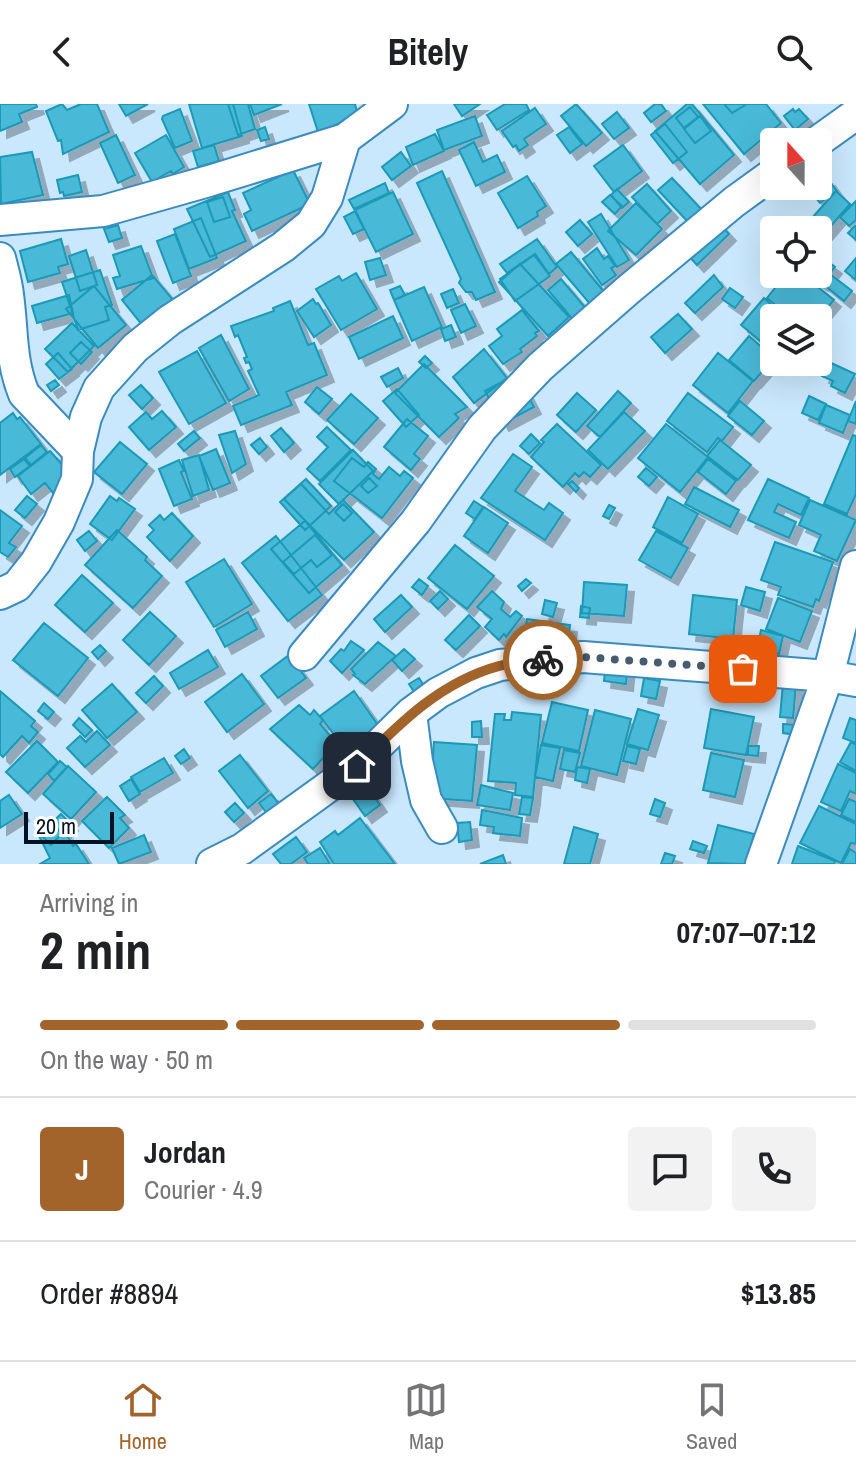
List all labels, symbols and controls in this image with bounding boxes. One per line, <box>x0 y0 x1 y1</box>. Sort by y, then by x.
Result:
text: Bitely <box>388 28 468 76</box>
icon: back <box>40 30 84 74</box>
icon: search <box>772 30 816 74</box>
north arrow <box>760 128 832 200</box>
map controls <box>760 128 832 376</box>
button: locate <box>760 216 832 288</box>
button: layers <box>760 304 832 376</box>
courier <box>503 620 583 700</box>
pin <box>709 635 777 703</box>
icon: bike <box>521 638 565 682</box>
icon: bag <box>721 647 765 691</box>
pin <box>323 732 391 800</box>
icon: home <box>335 744 379 788</box>
scale bar <box>24 808 114 844</box>
text: 20 m <box>36 811 76 841</box>
text: Arriving in <box>40 885 138 920</box>
text: 07:07–07:12 <box>677 912 816 952</box>
text: 2 min <box>40 915 151 985</box>
text: On the way · 50 m <box>40 1042 213 1077</box>
button: chat <box>628 1127 712 1211</box>
button: phone <box>732 1127 816 1211</box>
text: Jordan <box>144 1132 226 1172</box>
text: J <box>75 1149 89 1189</box>
text: Courier · 4.9 <box>144 1172 263 1207</box>
text: Order #8894 <box>40 1273 178 1313</box>
text: $13.85 <box>741 1273 816 1313</box>
tab: Home <box>119 1378 167 1456</box>
tab: Map <box>404 1378 448 1456</box>
tab: Saved <box>686 1378 737 1456</box>

